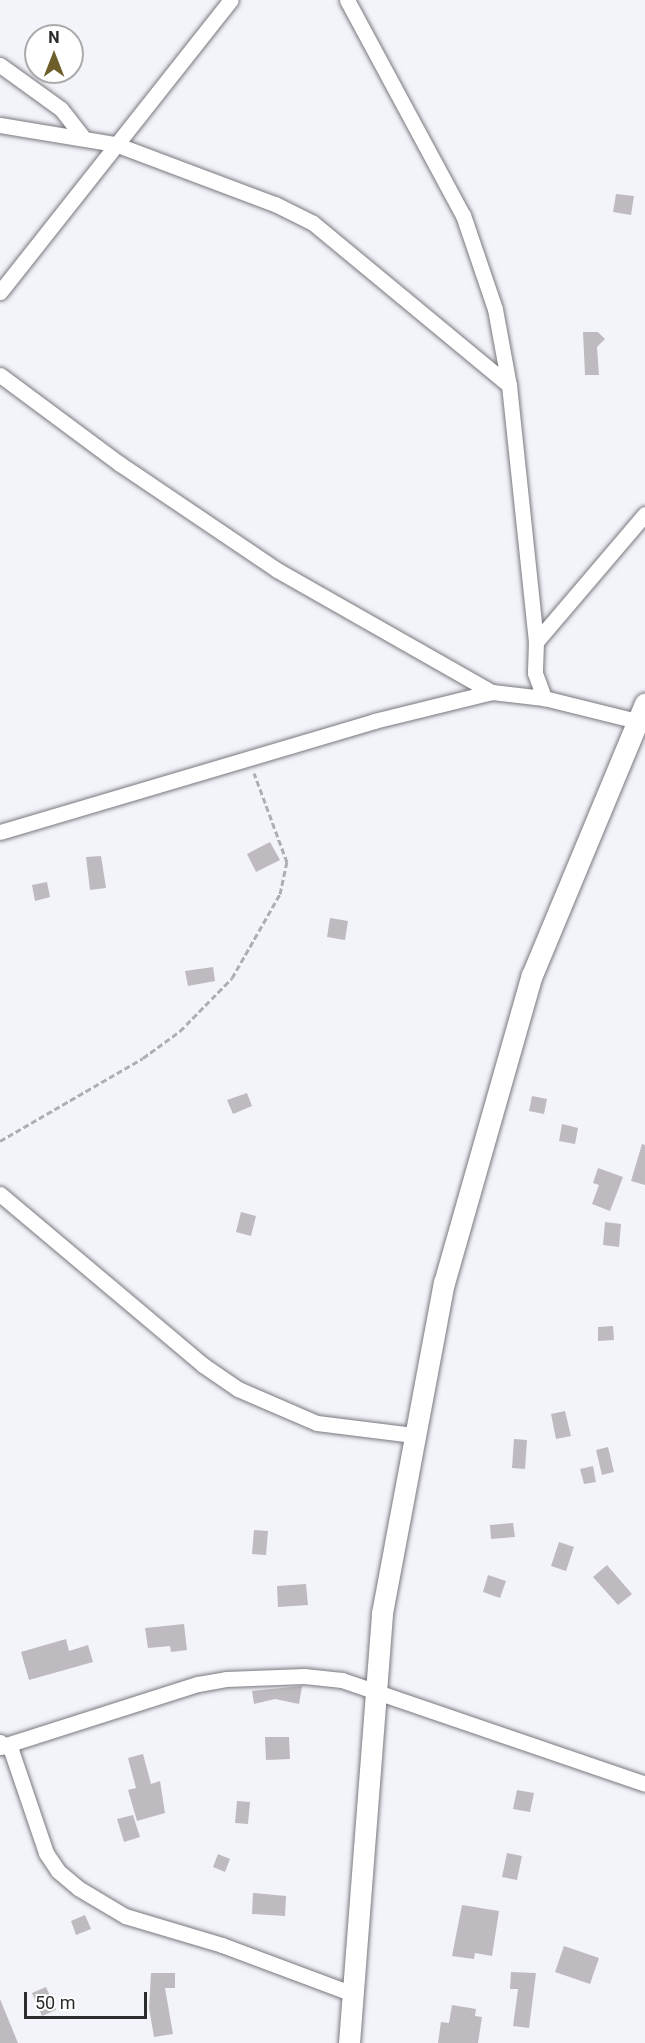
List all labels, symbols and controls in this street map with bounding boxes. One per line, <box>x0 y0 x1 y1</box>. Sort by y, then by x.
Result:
north arrow <box>24 24 84 84</box>
text: N <box>48 28 60 47</box>
scale bar <box>27 1980 150 2018</box>
text: 50 m <box>35 1992 75 2013</box>

